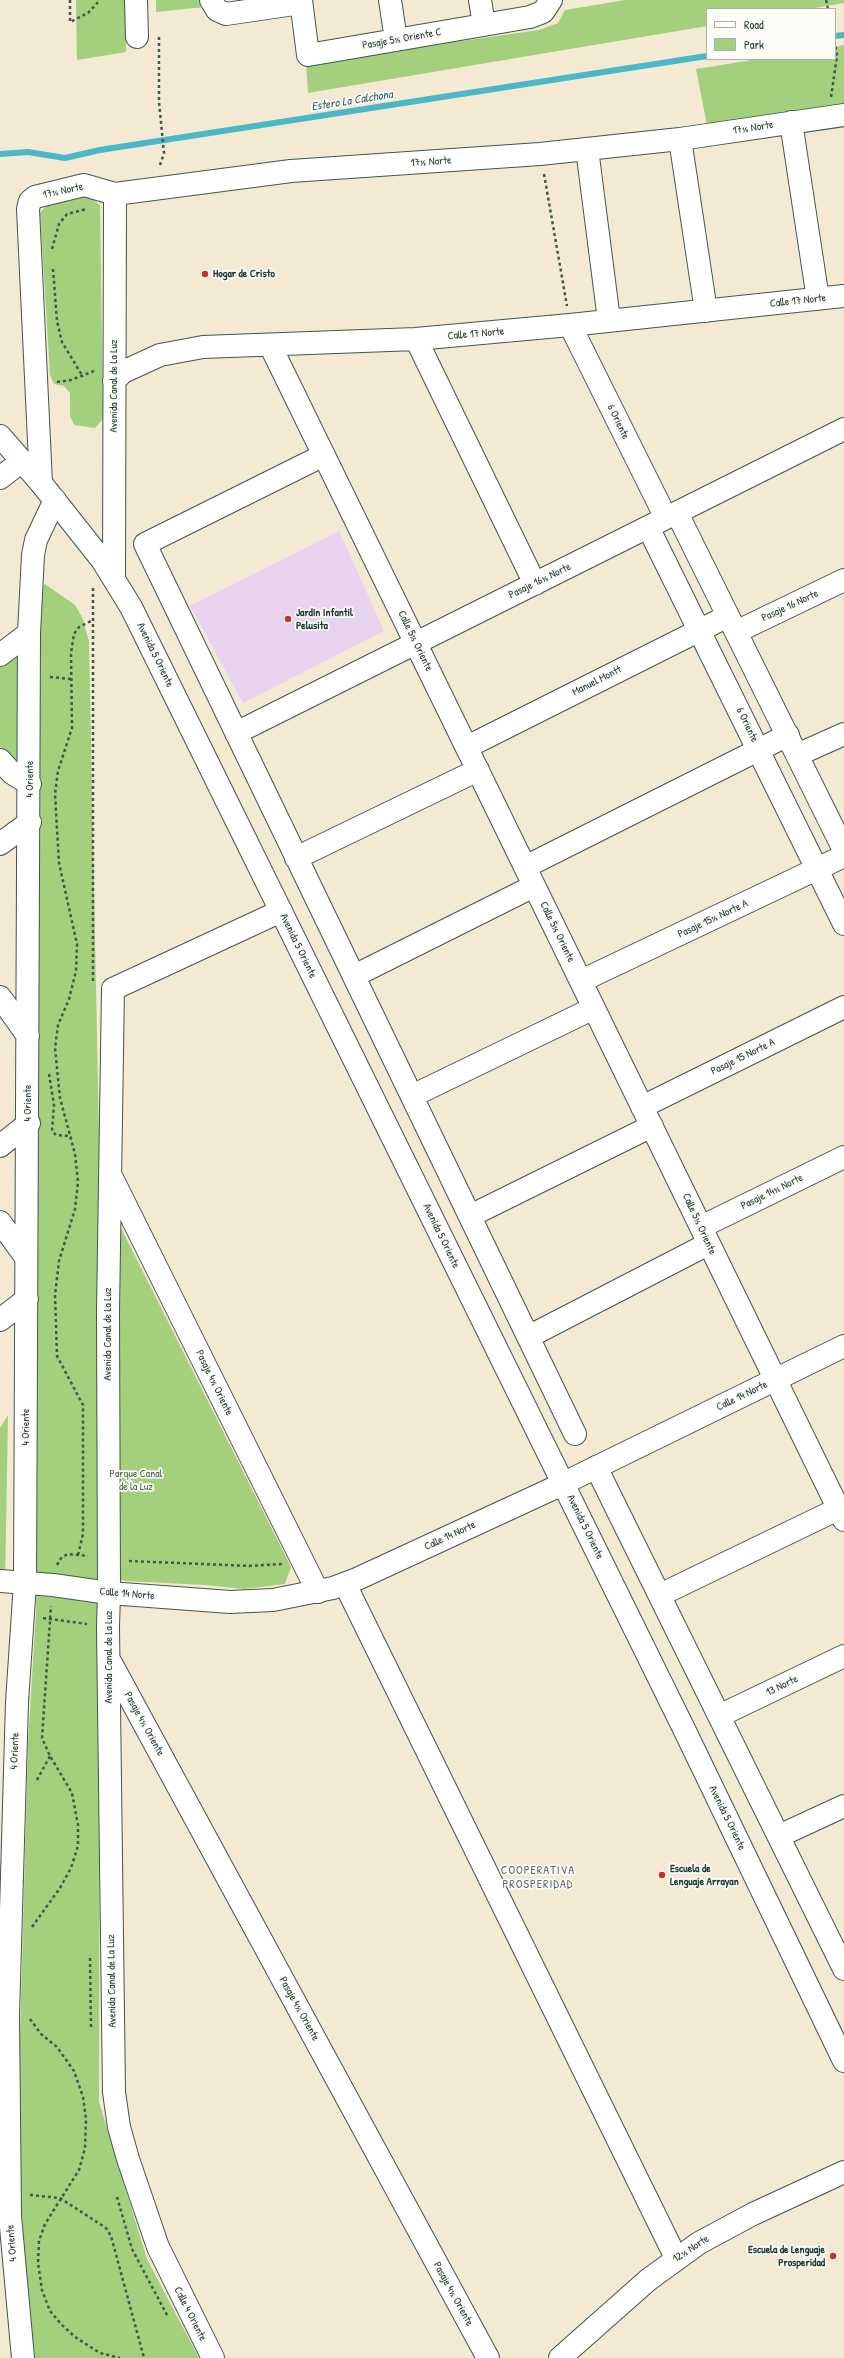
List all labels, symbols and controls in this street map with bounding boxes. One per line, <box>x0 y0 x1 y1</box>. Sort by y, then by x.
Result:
legend <box>706 8 836 60</box>
text: Road <box>744 16 764 33</box>
street label: Pasaje 5½ Oriente C <box>361 26 443 52</box>
text: Park <box>744 36 764 53</box>
water label: Estero La Calchona <box>310 87 394 115</box>
street label: 17½ Norte <box>732 118 774 138</box>
street label: 17½ Norte <box>410 154 452 170</box>
street label: 17½ Norte <box>42 180 84 202</box>
place label: Hogar de Cristo <box>213 267 275 281</box>
marker: Hogar de Cristo <box>200 269 210 279</box>
street label: Calle 17 Norte <box>769 291 827 311</box>
street label: Calle 17 Norte <box>447 325 505 343</box>
street label: Avenida Canal de La Luz <box>107 339 121 433</box>
street label: 6 Oriente <box>604 402 632 442</box>
street label: Pasaje 16½ Norte <box>507 560 573 602</box>
street label: Pasaje 16 Norte <box>759 587 821 625</box>
place label: Jardín Infantil Pelusita <box>296 606 353 632</box>
street label: Calle 5½ Oriente <box>395 608 435 674</box>
marker: Jardín Infantil Pelusita <box>283 614 293 624</box>
street label: Avenida 5 Oriente <box>134 621 176 689</box>
street label: Manuel Montt <box>570 663 624 699</box>
street label: 6 Oriente <box>733 705 761 745</box>
street label: 4 Oriente <box>23 761 37 797</box>
street label: Pasaje 15½ Norte A <box>676 897 750 941</box>
street label: Calle 5½ Oriente <box>537 899 577 965</box>
street label: Avenida 5 Oriente <box>277 912 319 980</box>
street label: Pasaje 15 Norte A <box>709 1036 777 1078</box>
street label: 4 Oriente <box>21 1085 35 1121</box>
street label: Pasaje 14½ Norte <box>739 1171 805 1213</box>
street label: Calle 5½ Oriente <box>679 1191 719 1257</box>
street label: Avenida 5 Oriente <box>420 1202 462 1270</box>
street label: Avenida Canal de La Luz <box>101 1287 115 1381</box>
street label: Pasaje 4½ Oriente <box>192 1348 236 1418</box>
street label: Calle 14 Norte <box>714 1378 770 1414</box>
street label: 4 Oriente <box>19 1409 33 1445</box>
park label: Parque Canal de la Luz <box>110 1467 162 1493</box>
street label: Avenida 5 Oriente <box>564 1493 606 1561</box>
street label: Calle 14 Norte <box>422 1518 478 1554</box>
street label: Calle 14 Norte <box>99 1585 155 1603</box>
street label: Avenida Canal de La Luz <box>102 1610 116 1704</box>
street label: 13 Norte <box>764 1673 800 1699</box>
street label: Pasaje 4½ Oriente <box>121 1690 167 1758</box>
street label: 4 Oriente <box>8 1732 22 1770</box>
street label: Avenida 5 Oriente <box>706 1784 748 1852</box>
place label: Escuela de Lenguaje Arrayan <box>670 1862 739 1888</box>
district label: COOPERATIVA PROSPERIDAD <box>501 1864 575 1892</box>
marker: Escuela de Lenguaje Arrayan <box>657 1870 667 1880</box>
street label: Avenida Canal de La Luz <box>105 1934 119 2028</box>
street label: Pasaje 4½ Oriente <box>276 1975 322 2043</box>
street label: 4 Oriente <box>4 2224 20 2262</box>
street label: 12½ Norte <box>670 2232 712 2266</box>
place label: Escuela de Lenguaje Prosperidad <box>748 2243 825 2269</box>
marker: Escuela de Lenguaje Prosperidad <box>828 2251 838 2261</box>
street label: Pasaje 4½ Oriente <box>430 2260 476 2328</box>
street label: Calle 4 Oriente <box>171 2285 209 2343</box>

